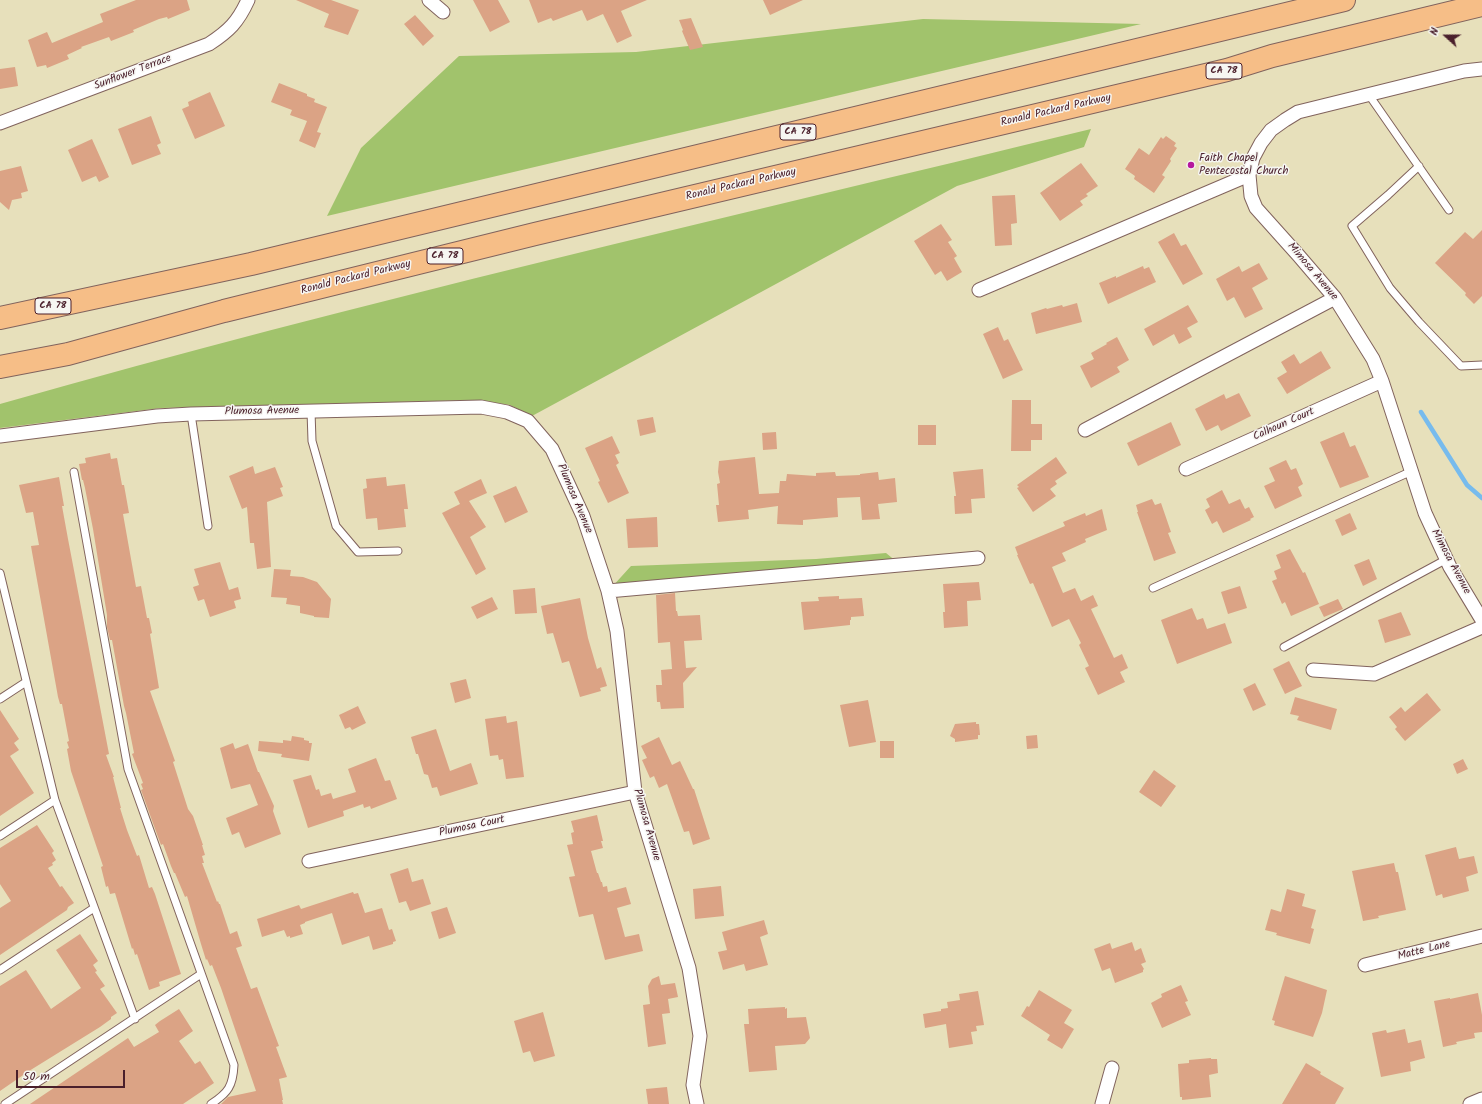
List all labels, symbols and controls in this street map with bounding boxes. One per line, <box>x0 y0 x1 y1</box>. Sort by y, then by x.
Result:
north arrow <box>1426 16 1466 56</box>
text: N <box>1425 25 1444 38</box>
street label: Sunflower Terrace <box>93 52 173 94</box>
road number: CA 78 <box>1206 63 1242 79</box>
street label: Ronald Packard Parkway <box>1000 92 1112 130</box>
road number: CA 78 <box>780 124 816 140</box>
place label: Faith Chapel Pentecostal Church <box>1199 152 1288 178</box>
marker: Faith Chapel Pentecostal Church <box>1186 160 1196 170</box>
street label: Ronald Packard Parkway <box>685 166 797 204</box>
street label: Mimosa Avenue <box>1284 240 1340 304</box>
road number: CA 78 <box>427 248 463 264</box>
street label: Ronald Packard Parkway <box>300 258 412 298</box>
road number: CA 78 <box>35 298 71 314</box>
street label: Plumosa Avenue <box>225 405 299 419</box>
street label: Calhoun Court <box>1251 406 1317 444</box>
street label: Plumosa Avenue <box>553 462 595 536</box>
street label: Mimosa Avenue <box>1427 527 1473 597</box>
street label: Plumosa Avenue <box>629 787 663 863</box>
street label: Plumosa Court <box>438 814 506 840</box>
street label: Matte Lane <box>1396 938 1452 964</box>
scale bar <box>18 1062 127 1088</box>
text: 50 m <box>23 1067 50 1086</box>

